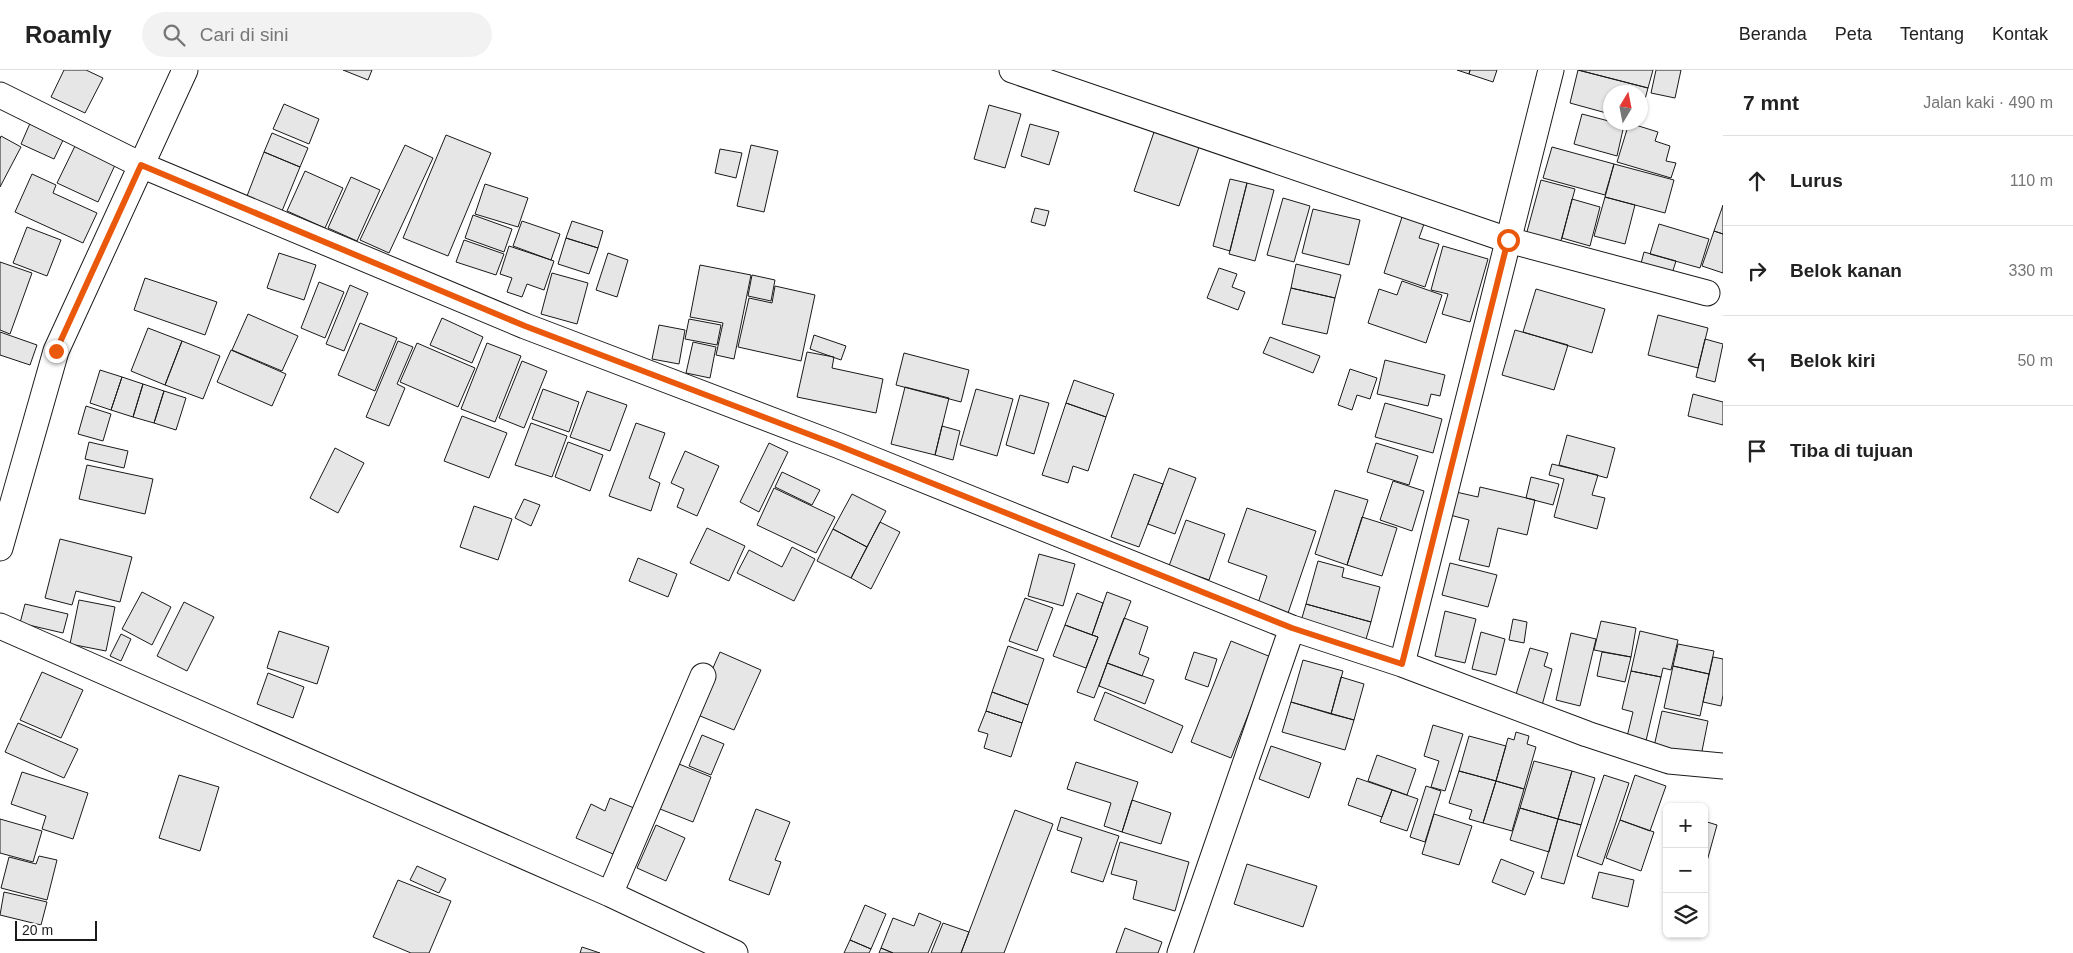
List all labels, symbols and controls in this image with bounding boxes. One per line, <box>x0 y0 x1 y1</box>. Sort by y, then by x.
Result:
search box <box>142 12 492 57</box>
text: Roamly <box>25 21 112 48</box>
icon: search <box>160 21 188 49</box>
text: Cari di sini <box>200 24 288 45</box>
text: Beranda <box>1739 24 1807 44</box>
text: Peta <box>1835 24 1872 44</box>
text: Tentang <box>1900 24 1964 44</box>
text: Kontak <box>1992 24 2048 44</box>
north arrow <box>1603 85 1648 130</box>
text: 7 mnt <box>1743 91 1799 114</box>
text: Jalan kaki · 490 m <box>1923 94 2053 111</box>
icon: ahead <box>1743 167 1771 195</box>
text: Lurus <box>1790 170 1843 191</box>
text: 110 m <box>2010 172 2053 189</box>
route start <box>1497 229 1520 252</box>
icon: right <box>1743 257 1771 285</box>
text: Belok kanan <box>1790 260 1902 281</box>
text: 330 m <box>2009 262 2053 279</box>
route end <box>45 340 68 363</box>
icon: left <box>1743 347 1771 375</box>
text: Belok kiri <box>1790 350 1876 371</box>
text: 50 m <box>2017 352 2053 369</box>
icon: arrive <box>1743 437 1771 465</box>
text: Tiba di tujuan <box>1790 440 1913 461</box>
map controls <box>1663 803 1708 938</box>
button: + <box>1663 803 1708 848</box>
button: − <box>1663 848 1708 893</box>
button: layers <box>1663 893 1708 938</box>
scale bar <box>15 918 98 941</box>
text: 20 m <box>22 922 53 938</box>

